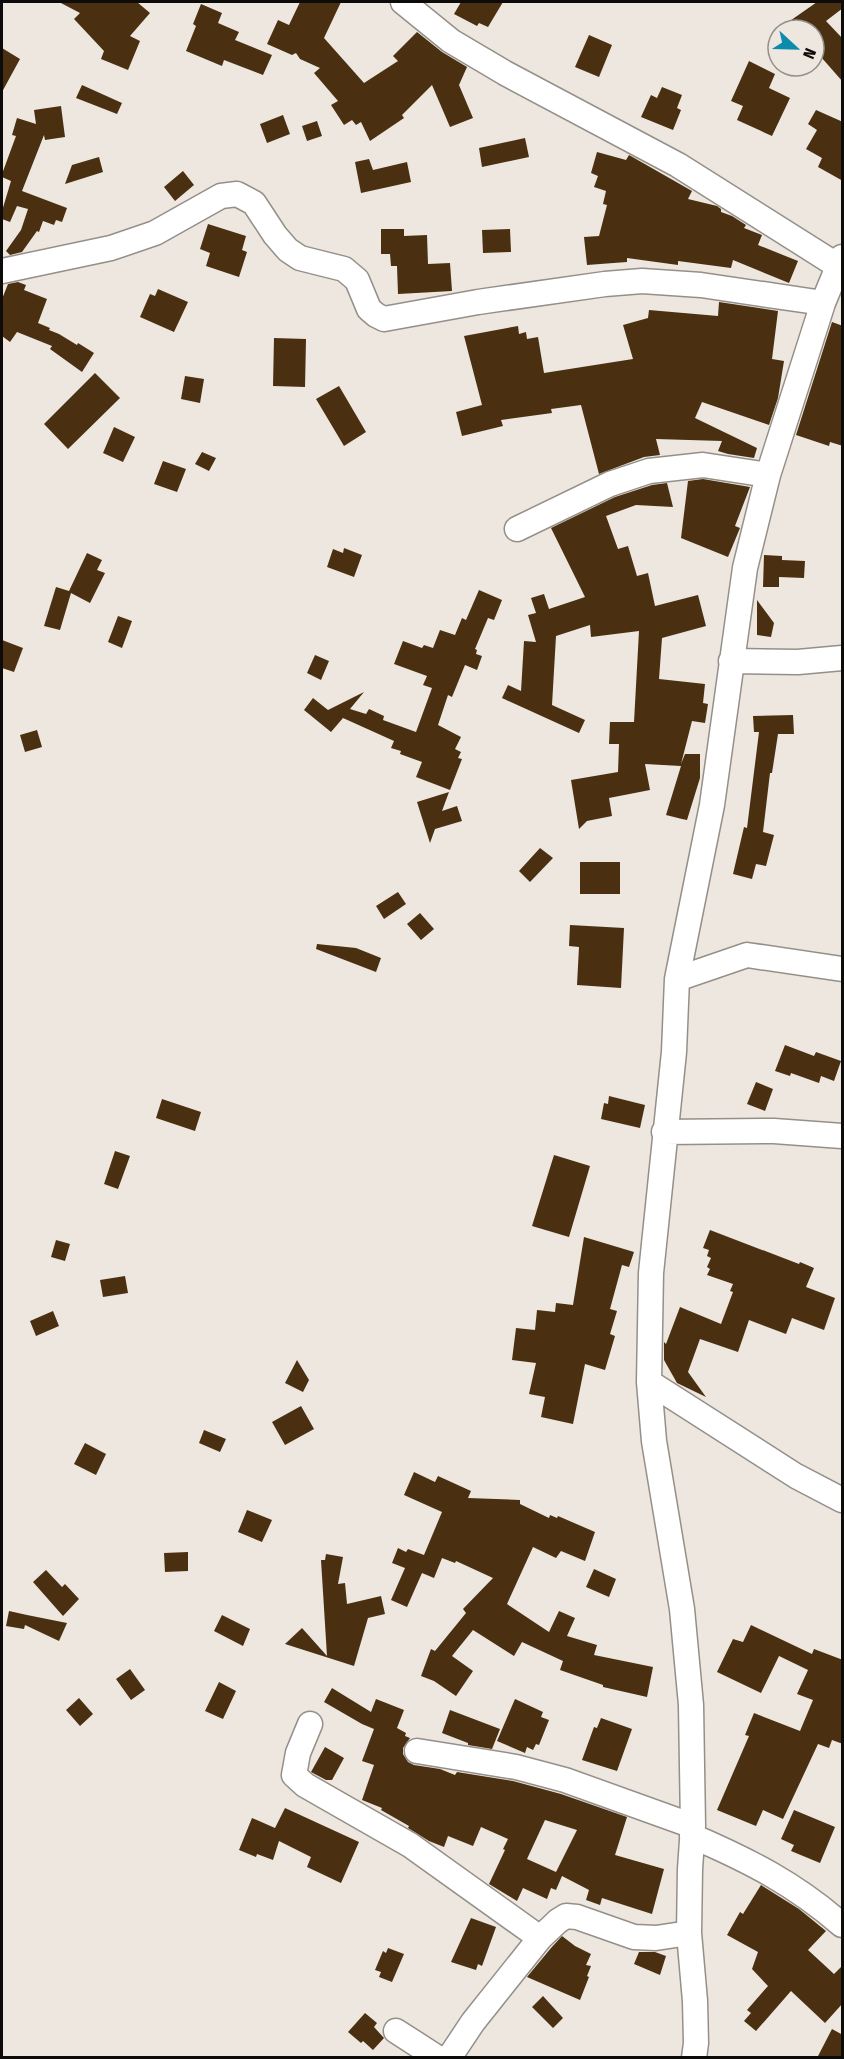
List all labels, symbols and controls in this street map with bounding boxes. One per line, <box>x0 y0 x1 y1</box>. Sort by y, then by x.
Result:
north arrow <box>766 18 826 78</box>
text: N <box>799 45 820 61</box>

